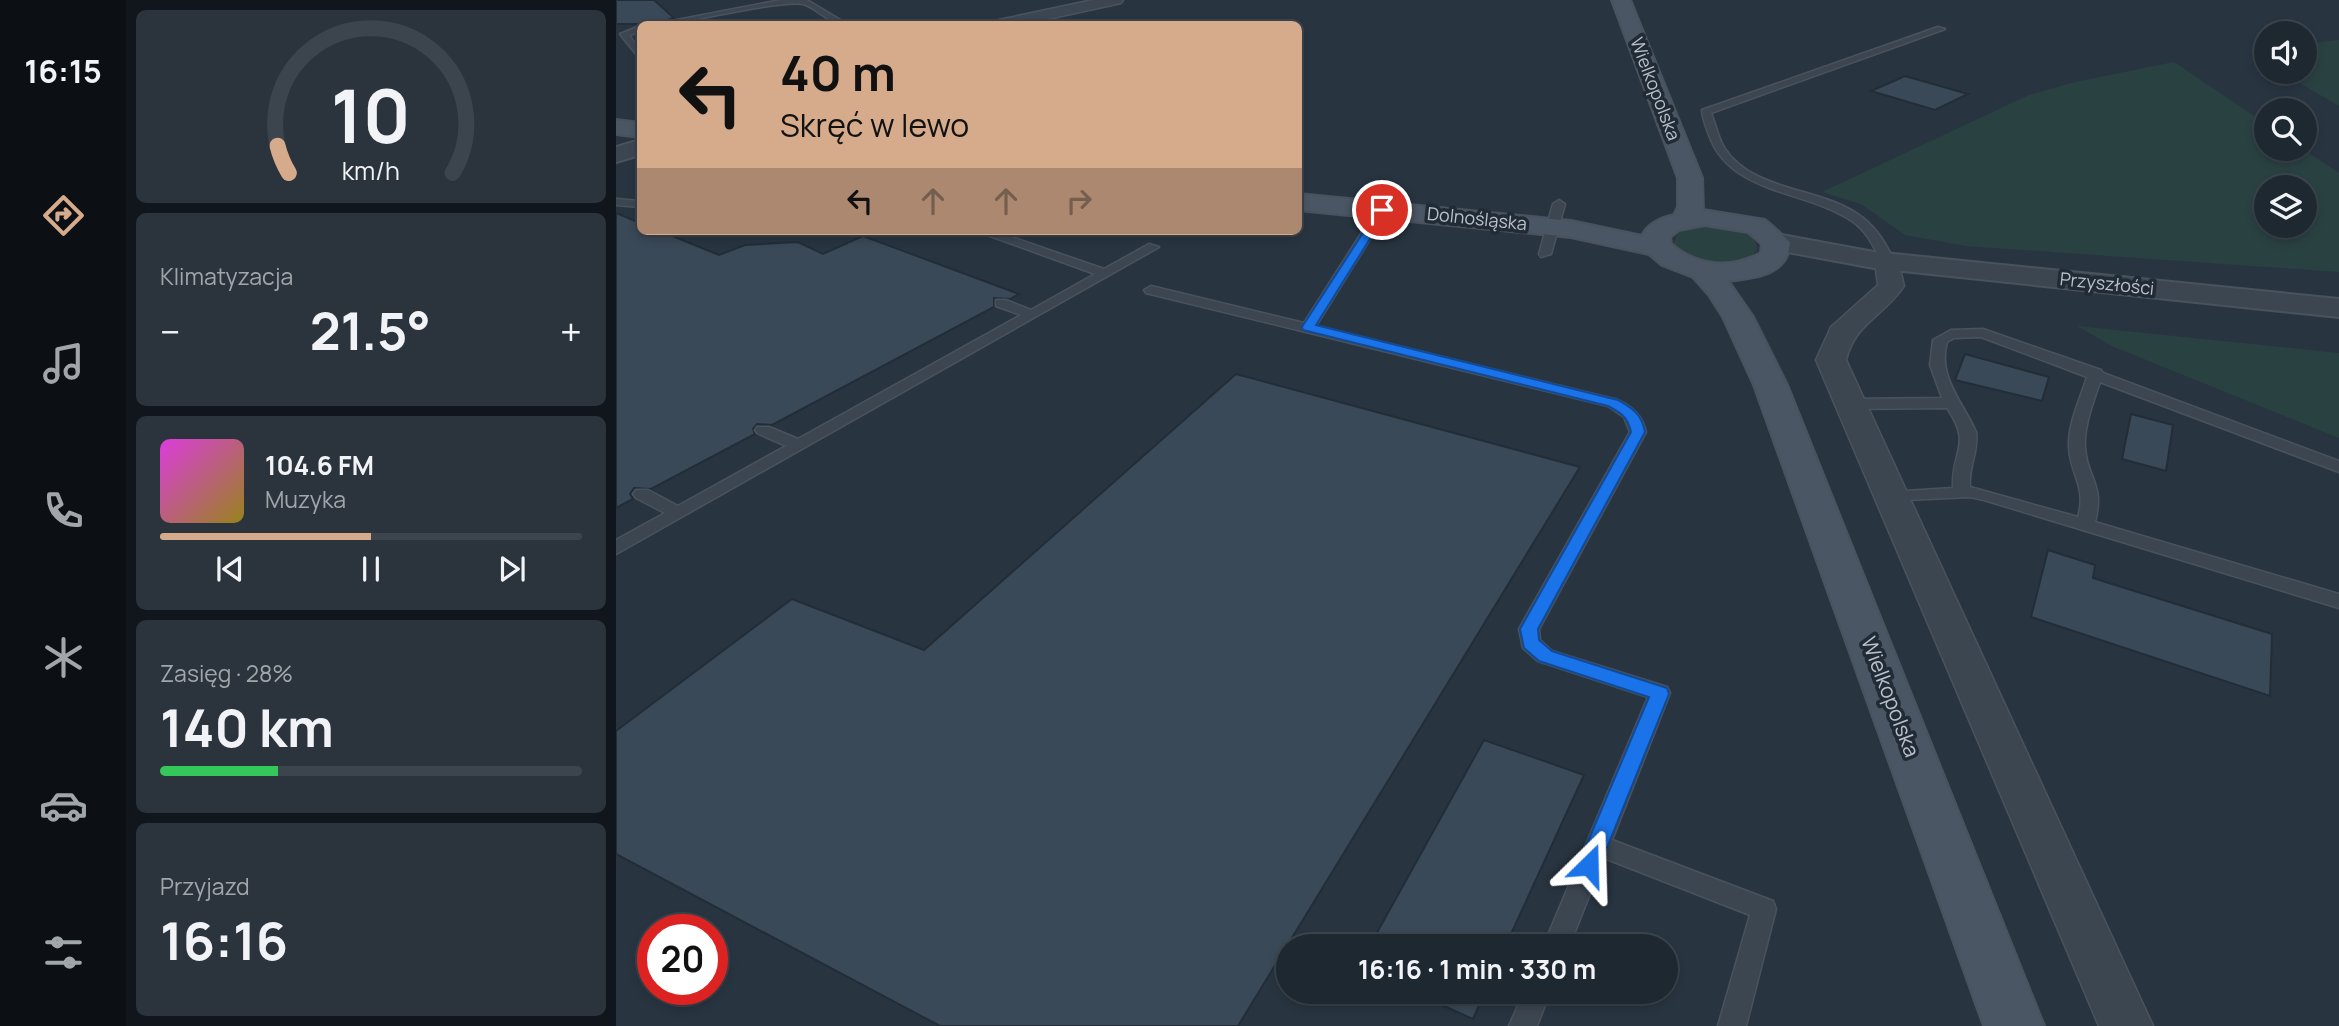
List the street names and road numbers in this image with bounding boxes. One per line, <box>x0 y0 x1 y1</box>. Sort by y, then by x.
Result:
street label: Wielkopolska <box>1625 34 1687 144</box>
street label: Dolnośląska <box>1426 201 1528 235</box>
street label: Przyszłości <box>2059 266 2155 300</box>
street label: Wielkopolska <box>1855 632 1927 761</box>

